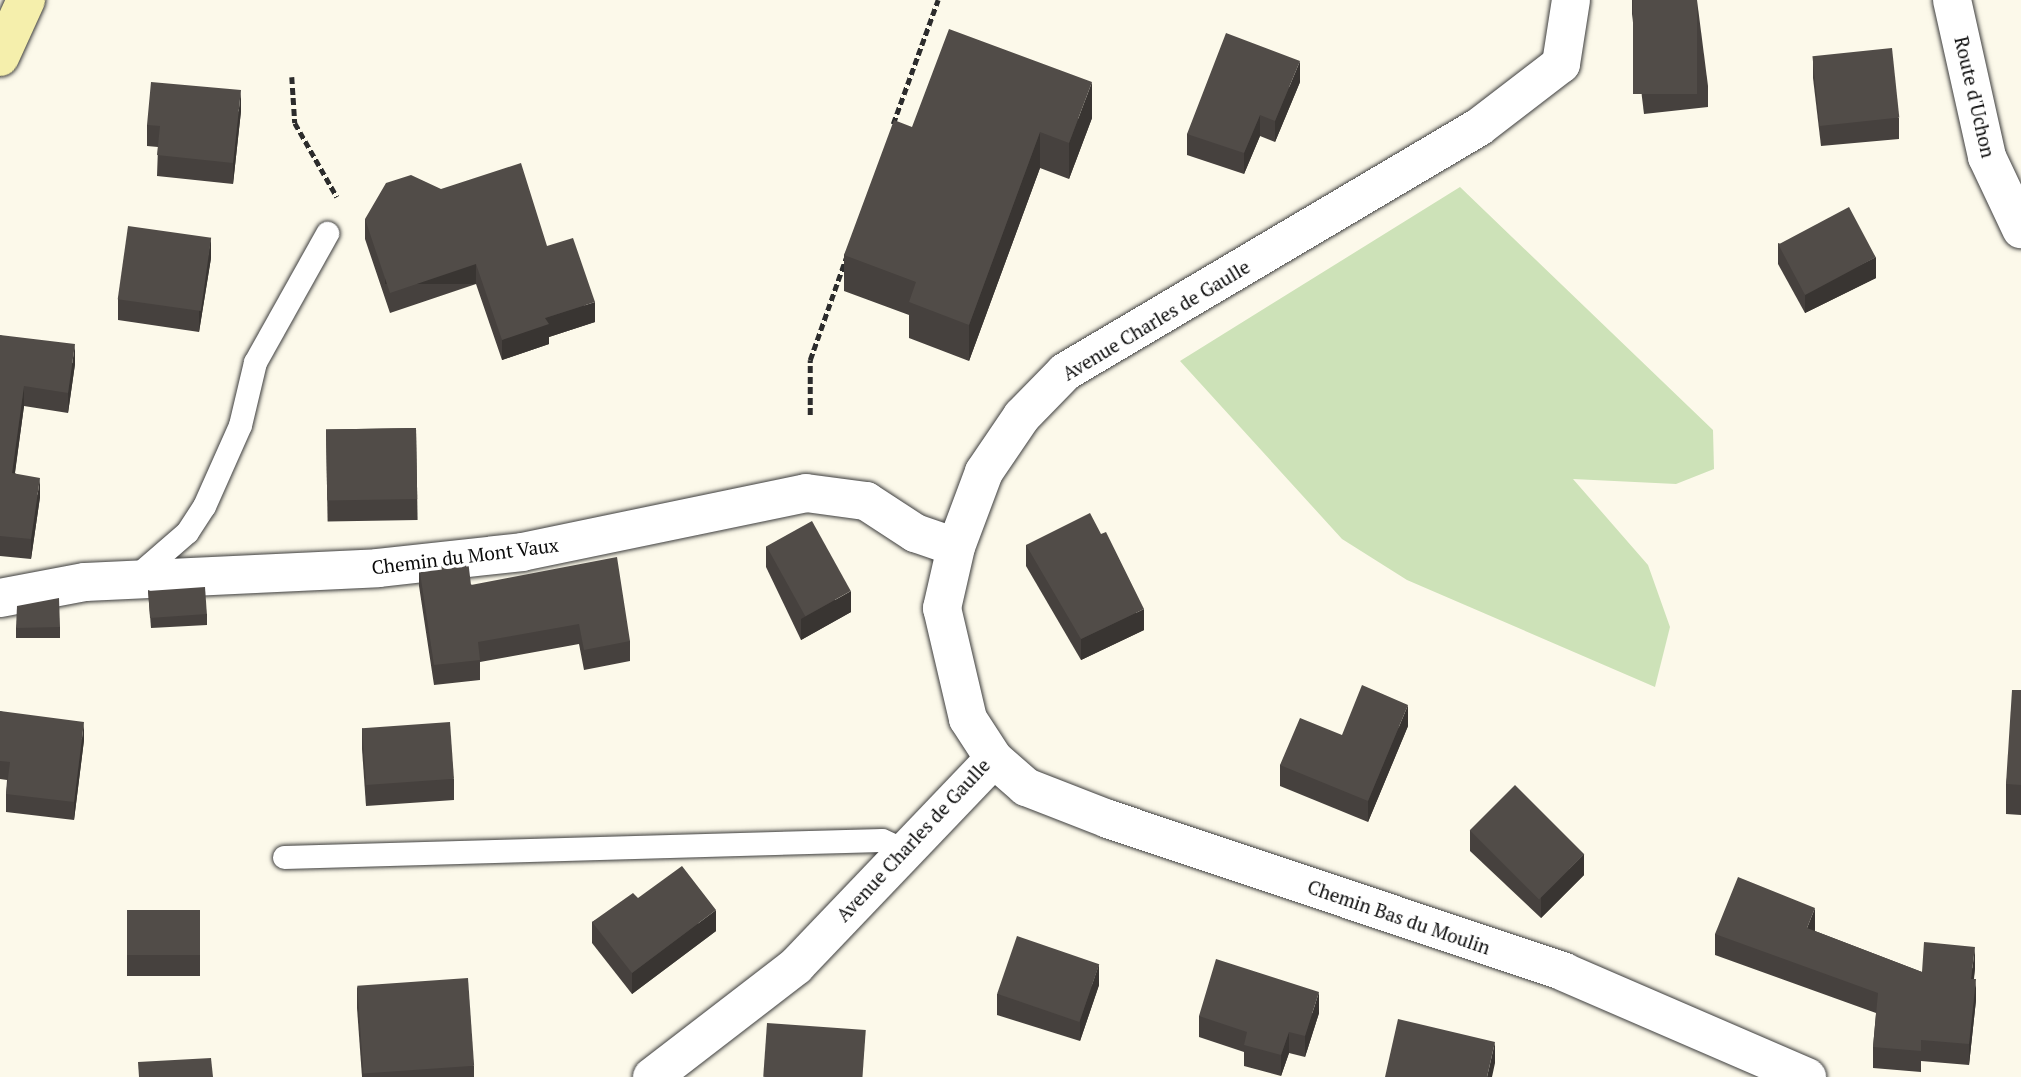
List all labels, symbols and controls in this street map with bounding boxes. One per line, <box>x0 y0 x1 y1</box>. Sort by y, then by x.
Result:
street label: Route d'Uchon <box>1950 34 2000 160</box>
street label: Avenue Charles de Gaulle <box>1058 255 1254 385</box>
street label: Chemin du Mont Vaux <box>370 533 560 579</box>
street label: Avenue Charles de Gaulle <box>832 754 994 926</box>
street label: Chemin Bas du Moulin <box>1305 875 1493 959</box>

